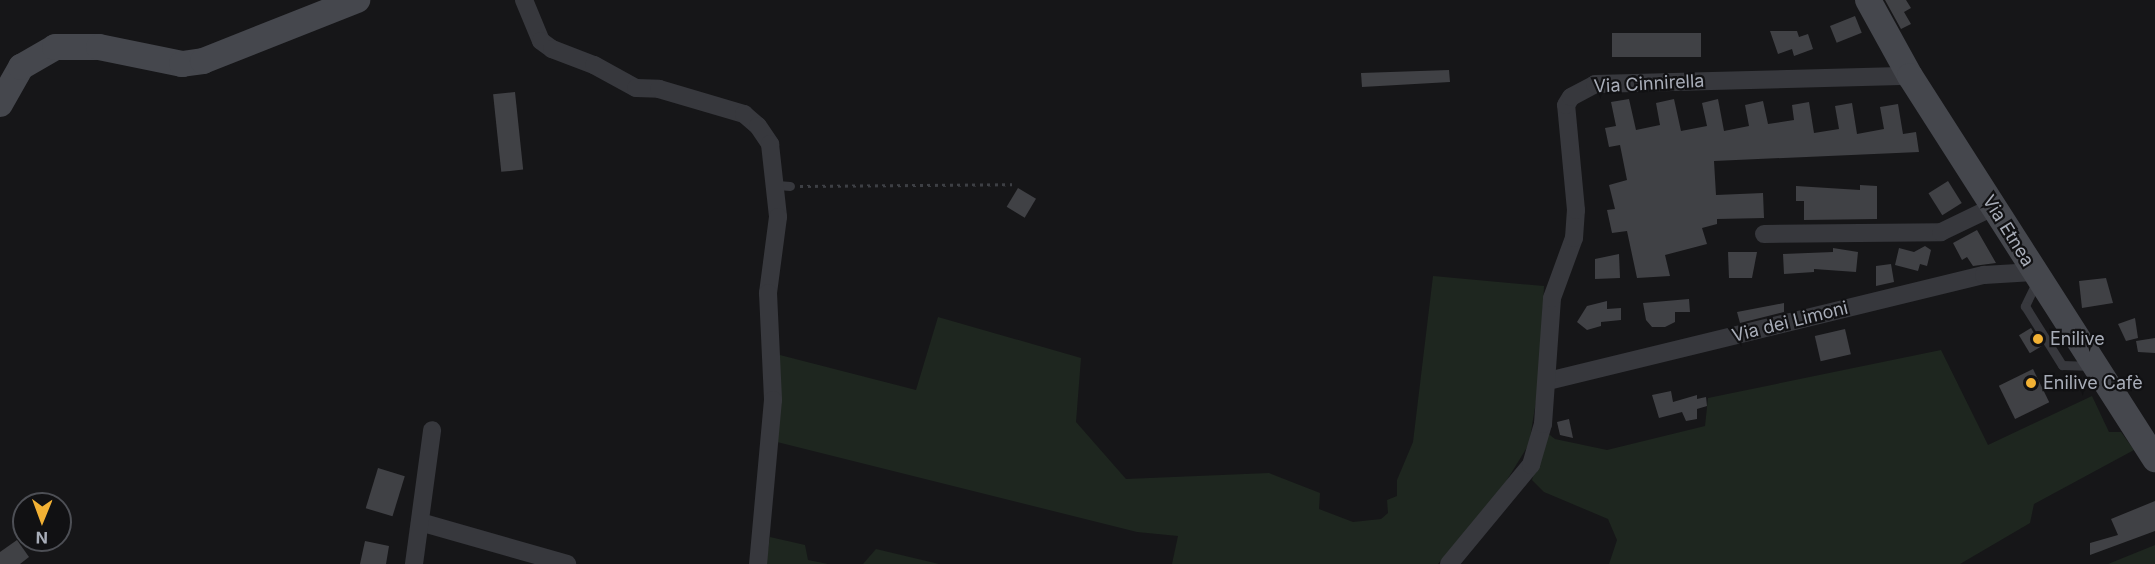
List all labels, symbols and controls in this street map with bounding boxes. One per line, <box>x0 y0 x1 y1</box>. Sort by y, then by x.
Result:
street label: Via Cinnirella <box>1593 70 1705 98</box>
street label: Via Etnea <box>1978 191 2038 271</box>
street label: Via dei Limoni <box>1730 297 1850 347</box>
place label: Enilive <box>2050 328 2105 350</box>
marker: Enilive <box>2031 332 2045 346</box>
place label: Enilive Cafè <box>2043 372 2143 394</box>
marker: Enilive Cafè <box>2024 376 2038 390</box>
north arrow <box>12 492 72 552</box>
text: N <box>35 528 48 548</box>

